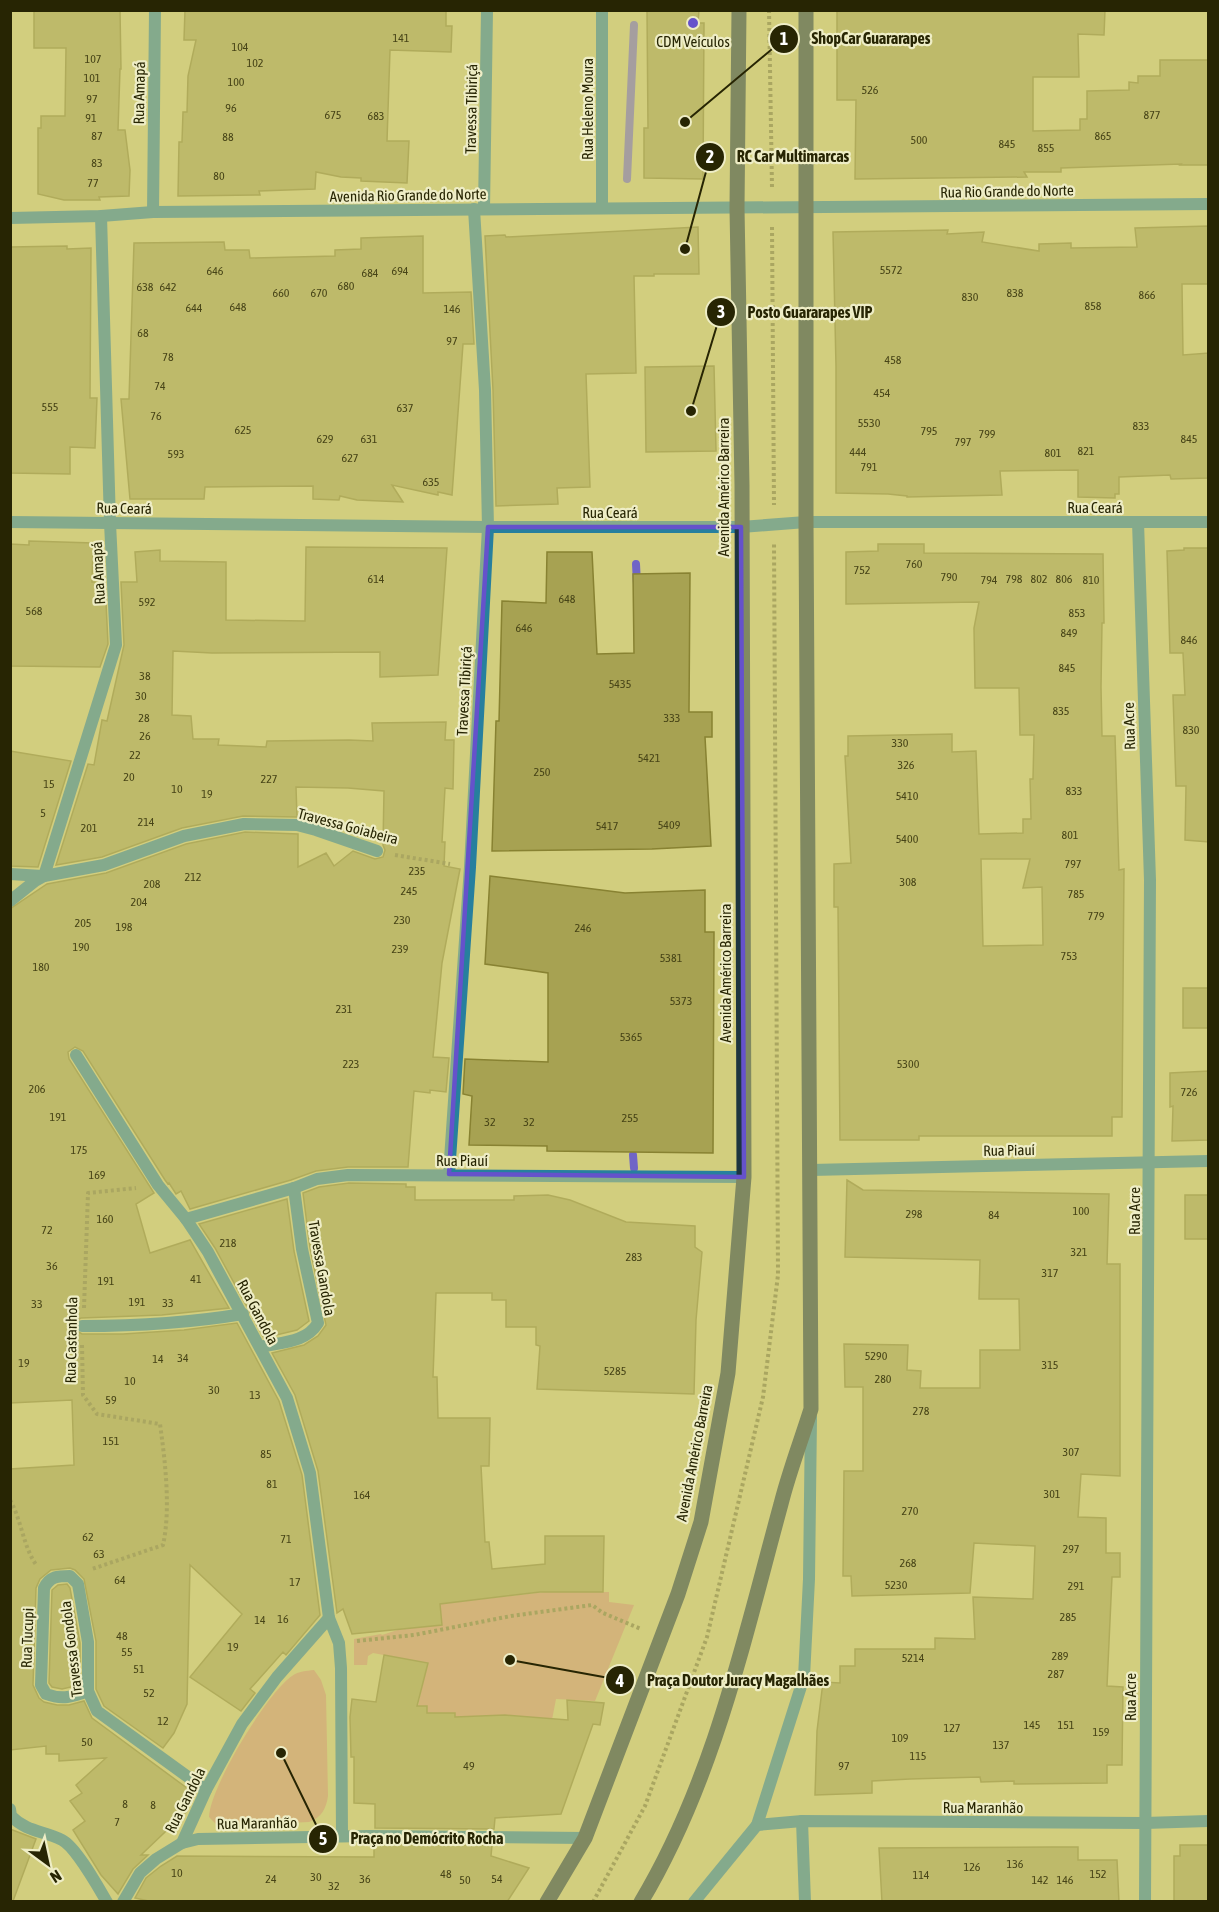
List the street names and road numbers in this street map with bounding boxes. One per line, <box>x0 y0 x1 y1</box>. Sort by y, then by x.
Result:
street label: Rua Heleno Moura <box>579 58 596 160</box>
street label: Rua Amapá <box>130 61 148 125</box>
street label: Travessa Tibiriçá <box>462 64 480 154</box>
street label: Rua Rio Grande do Norte <box>940 181 1074 201</box>
street label: Avenida Rio Grande do Norte <box>329 185 487 205</box>
street label: Avenida Américo Barreira <box>715 418 732 556</box>
street label: Rua Ceará <box>96 499 152 517</box>
street label: Rua Ceará <box>1067 499 1123 516</box>
street label: Rua Ceará <box>582 504 638 521</box>
street label: Rua Amapá <box>88 541 108 605</box>
street label: Travessa Tibiriçá <box>453 646 475 736</box>
street label: Rua Acre <box>1120 702 1138 750</box>
street label: Travessa Goiabeira <box>296 804 400 848</box>
street label: Avenida Américo Barreira <box>717 904 734 1042</box>
street label: Rua Piauí <box>983 1141 1036 1159</box>
street label: Rua Piauí <box>436 1152 489 1169</box>
street label: Rua Acre <box>1126 1187 1143 1235</box>
street label: Travessa Gandola <box>305 1219 339 1317</box>
street label: Rua Gandola <box>234 1277 282 1347</box>
street label: Rua Castanhola <box>62 1297 80 1383</box>
street label: Avenida Américo Barreira <box>672 1383 716 1523</box>
street label: Travessa Gondola <box>57 1600 85 1698</box>
street label: Rua Tucupi <box>17 1608 37 1668</box>
street label: Rua Acre <box>1122 1673 1139 1721</box>
street label: Rua Gandola <box>161 1764 209 1836</box>
street label: Rua Maranhão <box>943 1799 1023 1816</box>
street label: Rua Maranhão <box>217 1814 297 1832</box>

